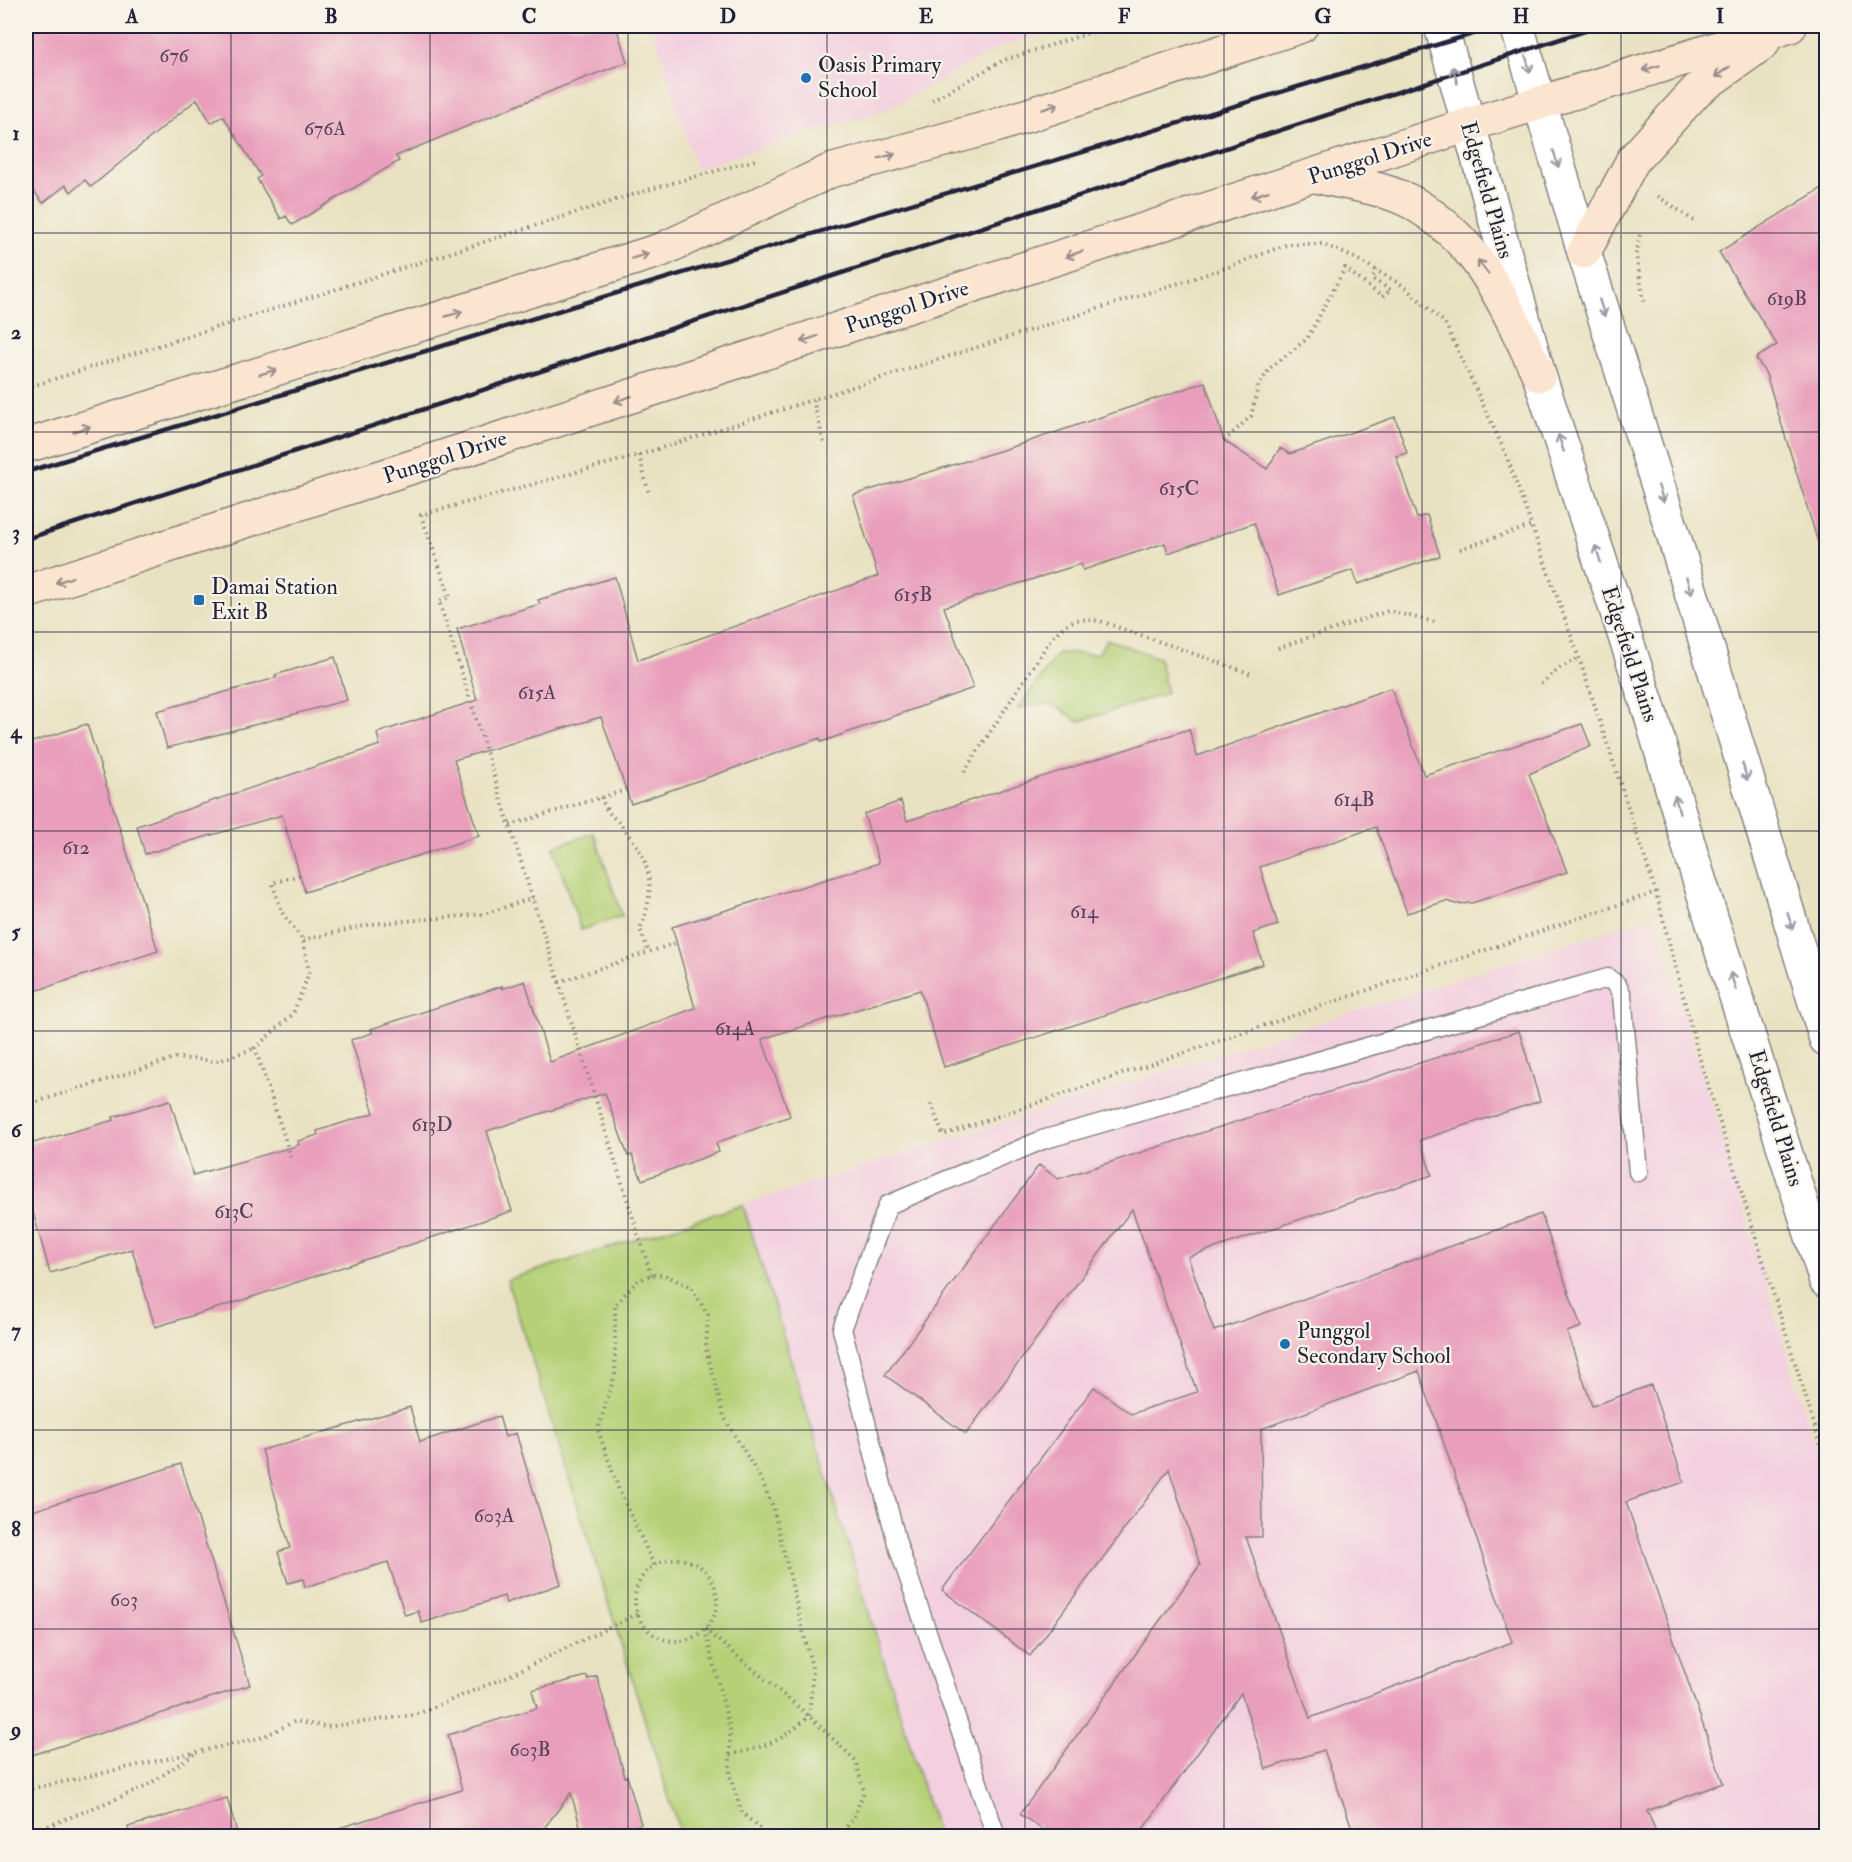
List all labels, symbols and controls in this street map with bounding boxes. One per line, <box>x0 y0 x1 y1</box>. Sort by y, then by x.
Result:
text: A <box>125 4 139 29</box>
text: B <box>324 4 338 29</box>
text: C <box>522 4 536 29</box>
text: D <box>720 4 736 29</box>
text: E <box>919 4 934 29</box>
text: F <box>1118 4 1131 29</box>
text: G <box>1315 4 1332 29</box>
text: H <box>1513 4 1529 29</box>
text: I <box>1716 4 1724 29</box>
house number: 676 <box>159 43 190 68</box>
place label: Oasis Primary School <box>818 51 942 104</box>
one-way arrow <box>1523 54 1534 73</box>
one-way arrow <box>1642 64 1661 75</box>
one-way arrow <box>1449 66 1460 85</box>
one-way arrow <box>1714 66 1730 78</box>
marker: Oasis Primary School <box>799 71 813 85</box>
one-way arrow <box>1040 101 1059 112</box>
house number: 676A <box>304 116 346 141</box>
street label: Edgefield Plains <box>1454 118 1520 262</box>
text: 1 <box>12 121 20 146</box>
street label: Punggol Drive <box>1305 125 1435 191</box>
one-way arrow <box>1551 149 1562 168</box>
one-way arrow <box>877 150 896 161</box>
one-way arrow <box>1251 189 1270 200</box>
one-way arrow <box>1065 249 1084 260</box>
one-way arrow <box>630 250 649 261</box>
one-way arrow <box>1477 260 1490 276</box>
street label: Punggol Drive <box>842 274 972 340</box>
house number: 619B <box>1767 286 1807 311</box>
one-way arrow <box>1597 298 1608 317</box>
one-way arrow <box>444 308 463 319</box>
text: 2 <box>11 320 21 345</box>
one-way arrow <box>800 335 819 346</box>
one-way arrow <box>258 366 277 377</box>
one-way arrow <box>614 394 633 405</box>
one-way arrow <box>72 423 91 434</box>
street label: Punggol Drive <box>380 424 510 490</box>
one-way arrow <box>1555 434 1566 453</box>
house number: 615C <box>1159 476 1199 501</box>
one-way arrow <box>1656 484 1667 503</box>
text: 3 <box>12 520 20 545</box>
one-way arrow <box>1591 545 1602 564</box>
place label: Damai Station Exit B <box>211 573 338 626</box>
one-way arrow <box>55 575 74 586</box>
one-way arrow <box>1684 576 1695 595</box>
house number: 615B <box>894 582 932 607</box>
street label: Edgefield Plains <box>1595 582 1665 726</box>
marker: Damai Station Exit B <box>192 593 206 607</box>
house number: 615A <box>518 680 557 705</box>
text: 4 <box>10 719 23 744</box>
one-way arrow <box>1740 762 1751 781</box>
house number: 614B <box>1333 787 1375 812</box>
one-way arrow <box>1671 795 1682 814</box>
house number: 612 <box>62 835 90 860</box>
house number: 614 <box>1070 899 1099 924</box>
one-way arrow <box>1785 911 1796 930</box>
text: 5 <box>12 919 22 944</box>
one-way arrow <box>1727 972 1738 991</box>
house number: 614A <box>715 1016 756 1041</box>
street label: Edgefield Plains <box>1742 1046 1810 1190</box>
house number: 613D <box>411 1112 453 1137</box>
text: 6 <box>11 1118 23 1143</box>
house number: 613C <box>214 1199 254 1224</box>
place label: Punggol Secondary School <box>1297 1317 1451 1370</box>
text: 7 <box>11 1318 21 1343</box>
marker: Punggol Secondary School <box>1278 1337 1292 1351</box>
house number: 603A <box>474 1503 515 1528</box>
text: 8 <box>11 1517 21 1542</box>
house number: 603 <box>110 1587 138 1612</box>
text: 9 <box>9 1717 21 1742</box>
house number: 603B <box>509 1737 551 1762</box>

